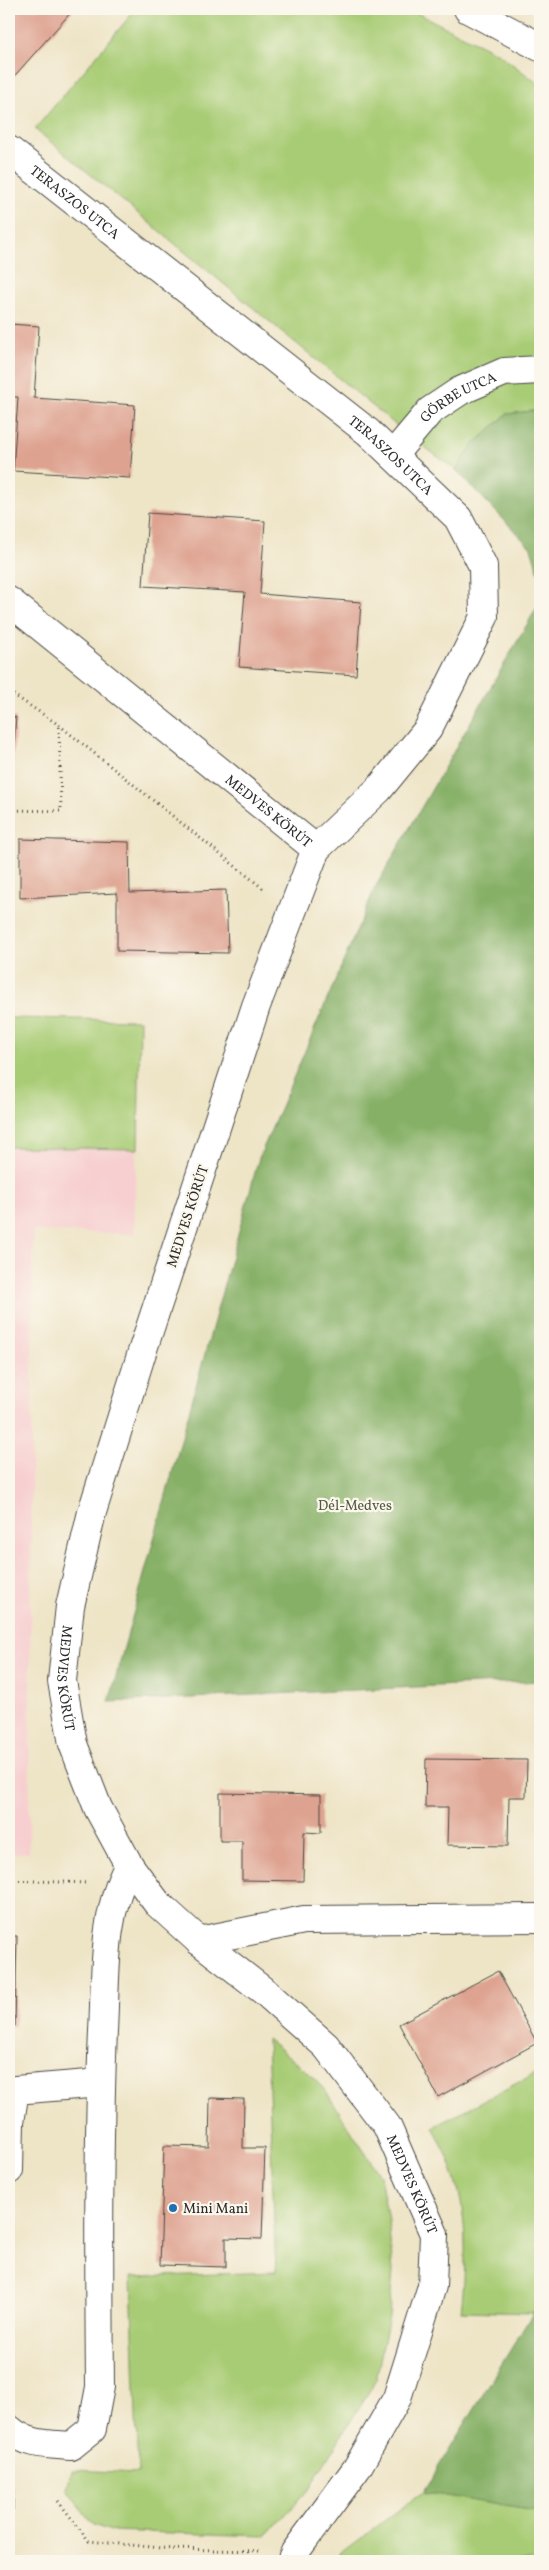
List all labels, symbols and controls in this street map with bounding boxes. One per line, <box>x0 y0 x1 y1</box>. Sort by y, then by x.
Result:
street label: TERASZOS UTCA <box>25 162 123 244</box>
street label: GÖRBE UTCA <box>416 368 500 427</box>
street label: TERASZOS UTCA <box>344 412 437 500</box>
street label: MEDVES KÖRÚT <box>220 771 315 853</box>
street label: MEDVES KÖRÚT <box>162 1163 214 1270</box>
park label: Dél-Medves <box>318 1497 392 1516</box>
street label: MEDVES KÖRÚT <box>51 1624 79 1733</box>
street label: MEDVES KÖRÚT <box>381 2132 441 2237</box>
place label: Mini Mani <box>183 2200 248 2219</box>
marker: Mini Mani <box>167 2202 179 2214</box>

